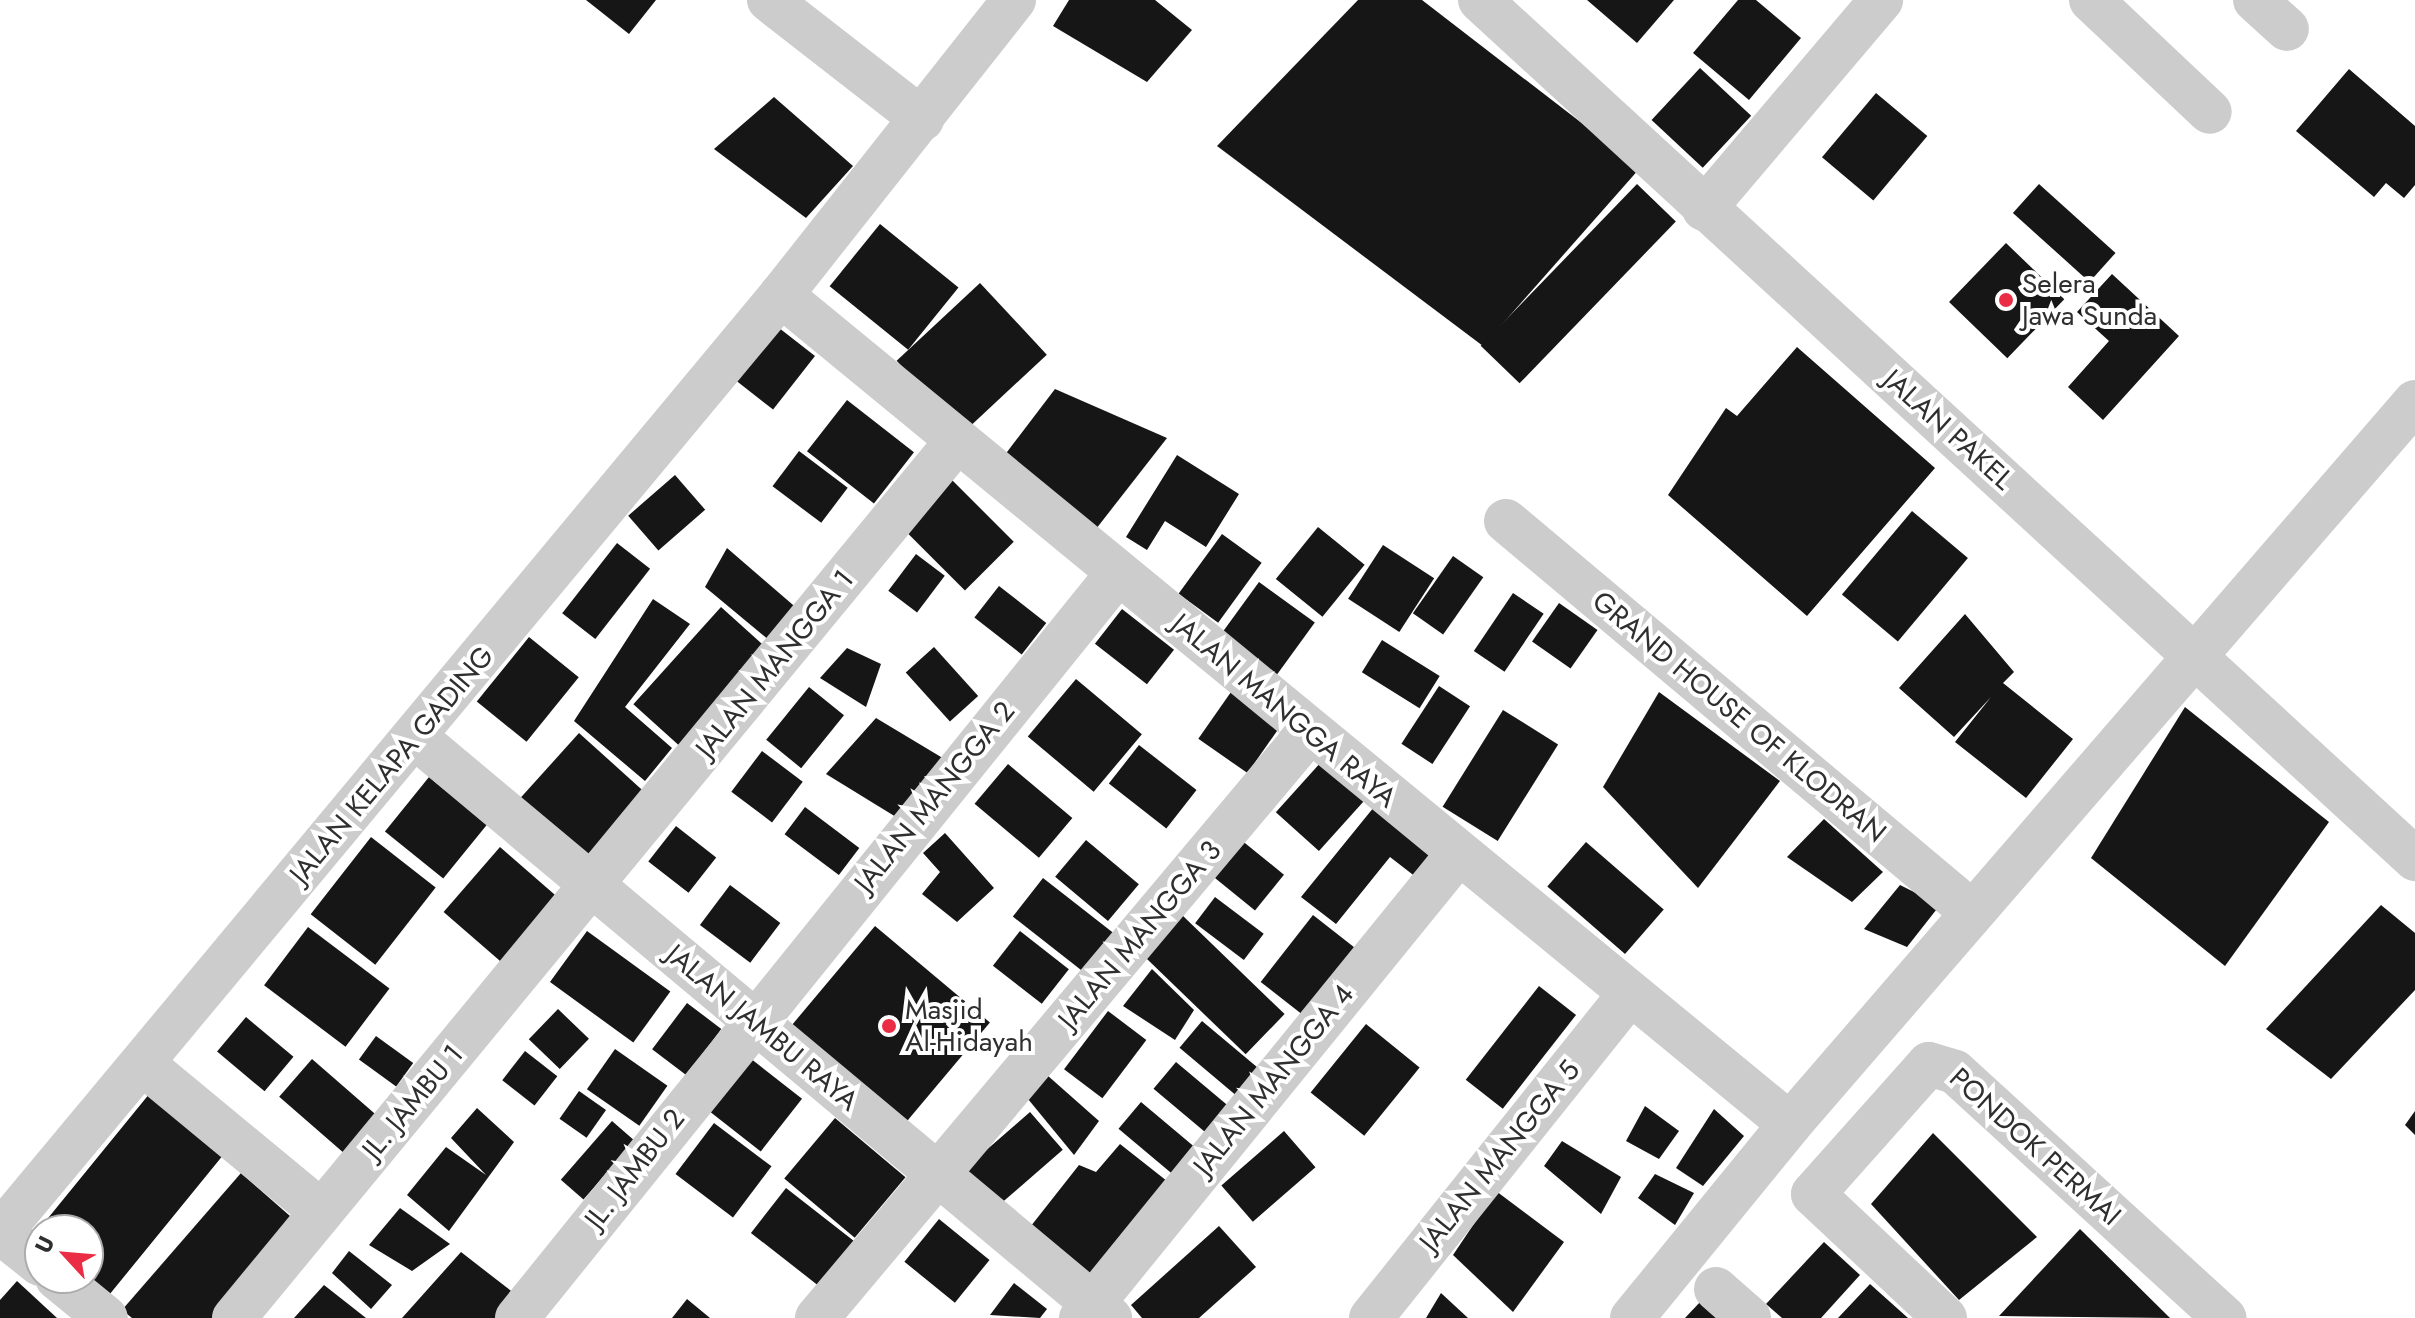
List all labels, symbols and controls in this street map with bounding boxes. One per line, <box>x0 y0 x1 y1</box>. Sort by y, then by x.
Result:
place label: Selera Jawa Sunda <box>2022 267 2157 333</box>
marker: Selera Jawa Sunda <box>1997 291 2015 309</box>
street label: JALAN PAKEL <box>1876 363 2020 497</box>
street label: JALAN MANGGA 1 <box>689 563 861 765</box>
street label: GRAND HOUSE OF KLODRAN <box>1585 584 1893 850</box>
street label: JALAN MANGGA RAYA <box>1165 607 1403 815</box>
street label: JALAN KELAPA GADING <box>283 640 501 890</box>
street label: JALAN MANGGA 2 <box>848 695 1022 899</box>
street label: JALAN MANGGA 3 <box>1052 834 1228 1036</box>
street label: JALAN JAMBU RAYA <box>659 938 865 1118</box>
street label: JALAN MANGGA 4 <box>1187 978 1361 1182</box>
place label: Masjid Al-Hidayah <box>905 993 1033 1059</box>
marker: Masjid Al-Hidayah <box>880 1017 898 1035</box>
street label: JL. JAMBU 1 <box>355 1038 471 1166</box>
street label: JALAN MANGGA 5 <box>1413 1054 1587 1258</box>
street label: PONDOK PERMAI <box>1942 1061 2128 1233</box>
street label: JL. JAMBU 2 <box>578 1103 692 1235</box>
north arrow <box>24 1214 104 1294</box>
text: U <box>26 1230 62 1258</box>

